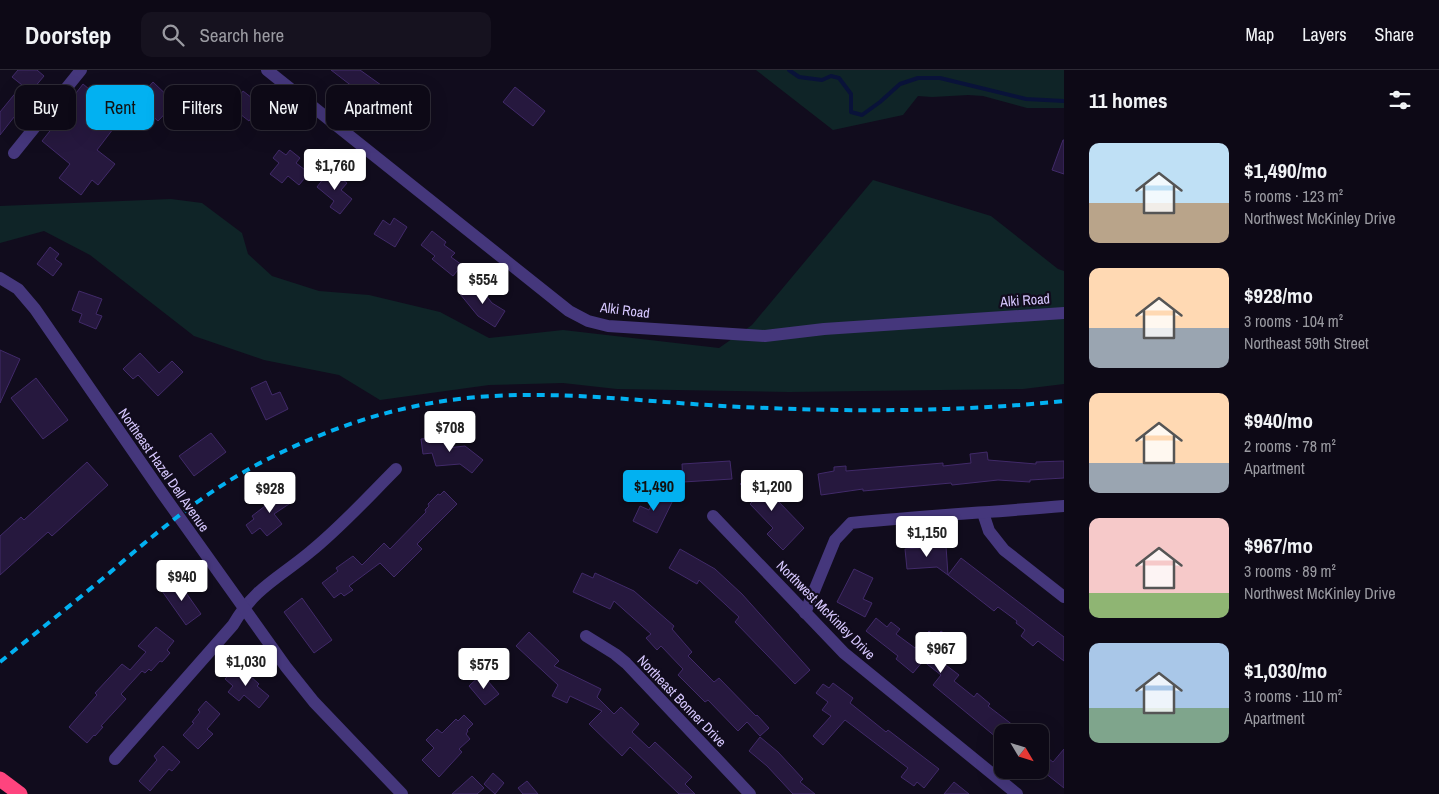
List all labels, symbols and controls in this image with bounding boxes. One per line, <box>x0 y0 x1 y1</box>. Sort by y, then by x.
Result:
search box <box>141 12 491 57</box>
text: Doorstep <box>25 19 111 51</box>
icon: search <box>159 21 187 49</box>
text: Search here <box>199 22 284 48</box>
text: Map <box>1246 22 1274 47</box>
text: Layers <box>1302 22 1347 47</box>
text: Share <box>1375 22 1414 47</box>
chip: Buy <box>15 85 76 130</box>
chip: Rent <box>86 85 154 130</box>
chip: Filters <box>164 85 241 130</box>
chip: New <box>251 85 316 130</box>
chip: Apartment <box>326 85 430 130</box>
text: 11 homes <box>1089 86 1168 115</box>
icon: filters <box>1386 86 1414 114</box>
pin: $1,760 <box>294 148 376 191</box>
text: $1,760 <box>315 154 355 176</box>
text: $1,490/mo <box>1244 156 1327 185</box>
icon: home <box>1129 163 1189 223</box>
text: 5 rooms · 123 m² <box>1244 185 1343 207</box>
text: Northwest McKinley Drive <box>1244 207 1396 229</box>
pin: $554 <box>453 262 513 305</box>
text: $554 <box>468 268 498 290</box>
text: $928/mo <box>1244 281 1313 310</box>
icon: home <box>1129 288 1189 348</box>
street label: Alki Road <box>999 289 1050 311</box>
street label: Alki Road <box>598 298 651 322</box>
text: 3 rooms · 104 m² <box>1244 310 1343 332</box>
text: Northeast 59th Street <box>1244 332 1369 354</box>
street label: Northeast Hazel Dell Avenue <box>115 405 213 535</box>
text: $940/mo <box>1244 406 1313 435</box>
pin: $708 <box>420 410 480 453</box>
icon: home <box>1129 413 1189 473</box>
text: $708 <box>435 416 465 438</box>
text: 2 rooms · 78 m² <box>1244 435 1336 457</box>
text: Apartment <box>1244 457 1305 479</box>
pin: $1,490 <box>613 470 695 512</box>
pin: $1,200 <box>731 470 813 512</box>
pin: $928 <box>240 472 300 514</box>
text: $1,490 <box>634 475 674 497</box>
text: $1,200 <box>752 475 792 497</box>
text: $928 <box>255 477 285 499</box>
pin: $1,150 <box>886 516 968 558</box>
text: $1,150 <box>907 521 947 543</box>
text: $967/mo <box>1244 531 1313 560</box>
icon: home <box>1129 538 1189 598</box>
street label: Northwest McKinley Drive <box>773 557 879 663</box>
pin: $940 <box>152 560 212 602</box>
text: 3 rooms · 89 m² <box>1244 560 1336 582</box>
text: $940 <box>167 565 197 587</box>
text: Northwest McKinley Drive <box>1244 582 1396 604</box>
pin: $967 <box>911 632 971 674</box>
text: $967 <box>926 637 956 659</box>
pin: $1,030 <box>205 644 287 687</box>
pin: $575 <box>454 648 514 690</box>
text: $1,030 <box>226 650 266 672</box>
street label: Northeast Bonner Drive <box>634 651 730 751</box>
text: $575 <box>469 653 499 675</box>
text: $1,030/mo <box>1244 656 1327 685</box>
icon: home <box>1129 663 1189 723</box>
text: 3 rooms · 110 m² <box>1244 685 1342 707</box>
text: Apartment <box>1244 707 1305 729</box>
north arrow <box>994 724 1049 779</box>
map controls <box>994 724 1049 779</box>

